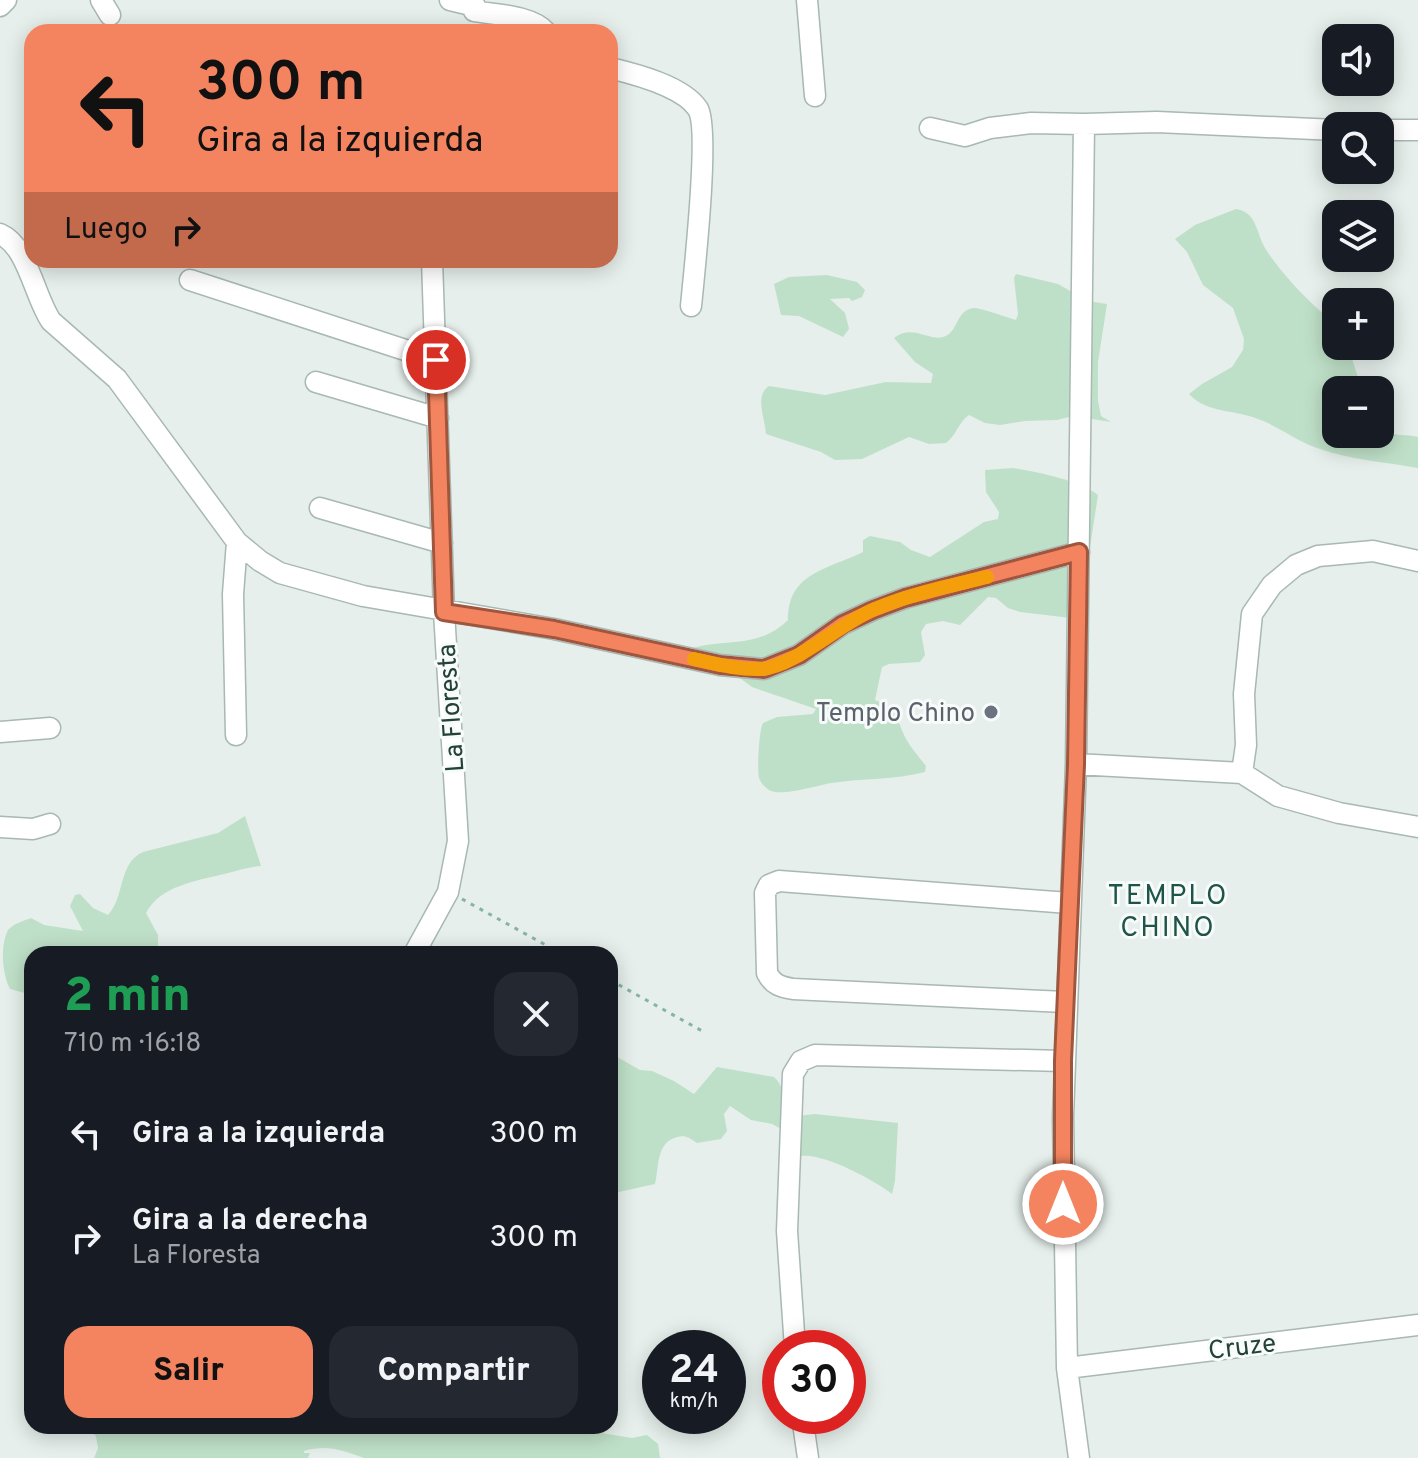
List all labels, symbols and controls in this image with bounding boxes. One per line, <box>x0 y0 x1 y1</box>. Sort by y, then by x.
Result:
map controls <box>1322 24 1394 448</box>
button: sound <box>1322 24 1394 96</box>
text: 300 m <box>196 50 366 120</box>
icon: left <box>64 56 168 160</box>
button: search <box>1322 112 1394 184</box>
text: Gira a la izquierda <box>196 119 483 165</box>
button: layers <box>1322 200 1394 272</box>
icon: right <box>164 208 208 252</box>
text: Luego <box>64 212 148 249</box>
button: + <box>1322 288 1394 360</box>
pin <box>402 326 470 394</box>
icon: arrive <box>414 338 458 382</box>
button: − <box>1322 376 1394 448</box>
street label: La Floresta <box>432 643 473 773</box>
place label: Templo Chino <box>816 698 975 731</box>
marker: Templo Chino <box>982 703 1000 721</box>
district label: TEMPLO CHINO <box>1108 879 1228 947</box>
text: 2 min <box>64 968 191 1028</box>
button: close <box>494 972 578 1056</box>
text: 710 m · 16:18 <box>64 1028 201 1061</box>
icon: left <box>64 1112 108 1156</box>
text: Gira a la izquierda <box>132 1116 385 1153</box>
text: 300 m <box>489 1116 578 1153</box>
position arrow <box>1021 1162 1105 1246</box>
text: Gira a la derecha <box>132 1203 368 1240</box>
icon: right <box>64 1216 108 1260</box>
text: 300 m <box>489 1220 578 1257</box>
text: La Floresta <box>132 1240 261 1273</box>
button: Salir <box>64 1326 313 1418</box>
button: Compartir <box>329 1326 578 1418</box>
street label: Cruze <box>1206 1328 1278 1369</box>
speed limit sign: 30 <box>762 1330 866 1434</box>
text: 24 <box>669 1347 719 1397</box>
text: km/h <box>670 1389 718 1415</box>

